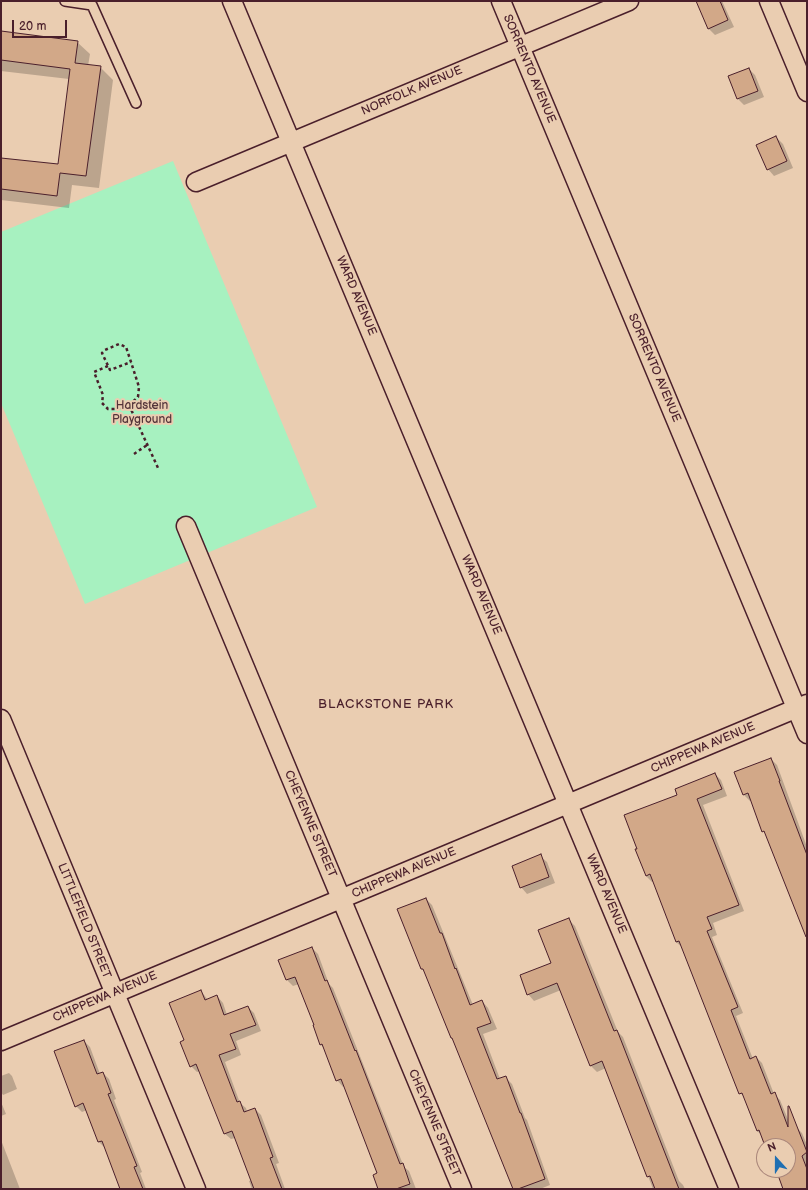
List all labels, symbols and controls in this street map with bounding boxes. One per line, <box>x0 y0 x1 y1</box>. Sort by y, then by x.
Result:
scale bar <box>14 12 69 38</box>
street label: SORRENTO AVENUE <box>500 13 558 125</box>
text: 20 m <box>19 19 46 34</box>
street label: NORFOLK AVENUE <box>359 63 465 119</box>
street label: WARD AVENUE <box>333 254 379 338</box>
street label: SORRENTO AVENUE <box>625 312 683 424</box>
park label: Hardstein Playground <box>112 399 172 427</box>
street label: WARD AVENUE <box>458 553 504 637</box>
district label: BLACKSTONE PARK <box>318 697 454 713</box>
street label: CHIPPEWA AVENUE <box>649 719 757 777</box>
street label: CHEYENNE STREET <box>281 768 339 880</box>
street label: CHIPPEWA AVENUE <box>350 844 458 902</box>
street label: WARD AVENUE <box>583 852 629 936</box>
street label: LITTLEFIELD STREET <box>54 861 114 981</box>
street label: CHIPPEWA AVENUE <box>51 968 159 1026</box>
street label: CHEYENNE STREET <box>405 1067 463 1179</box>
north arrow <box>756 1138 796 1178</box>
text: N <box>766 1140 778 1155</box>

